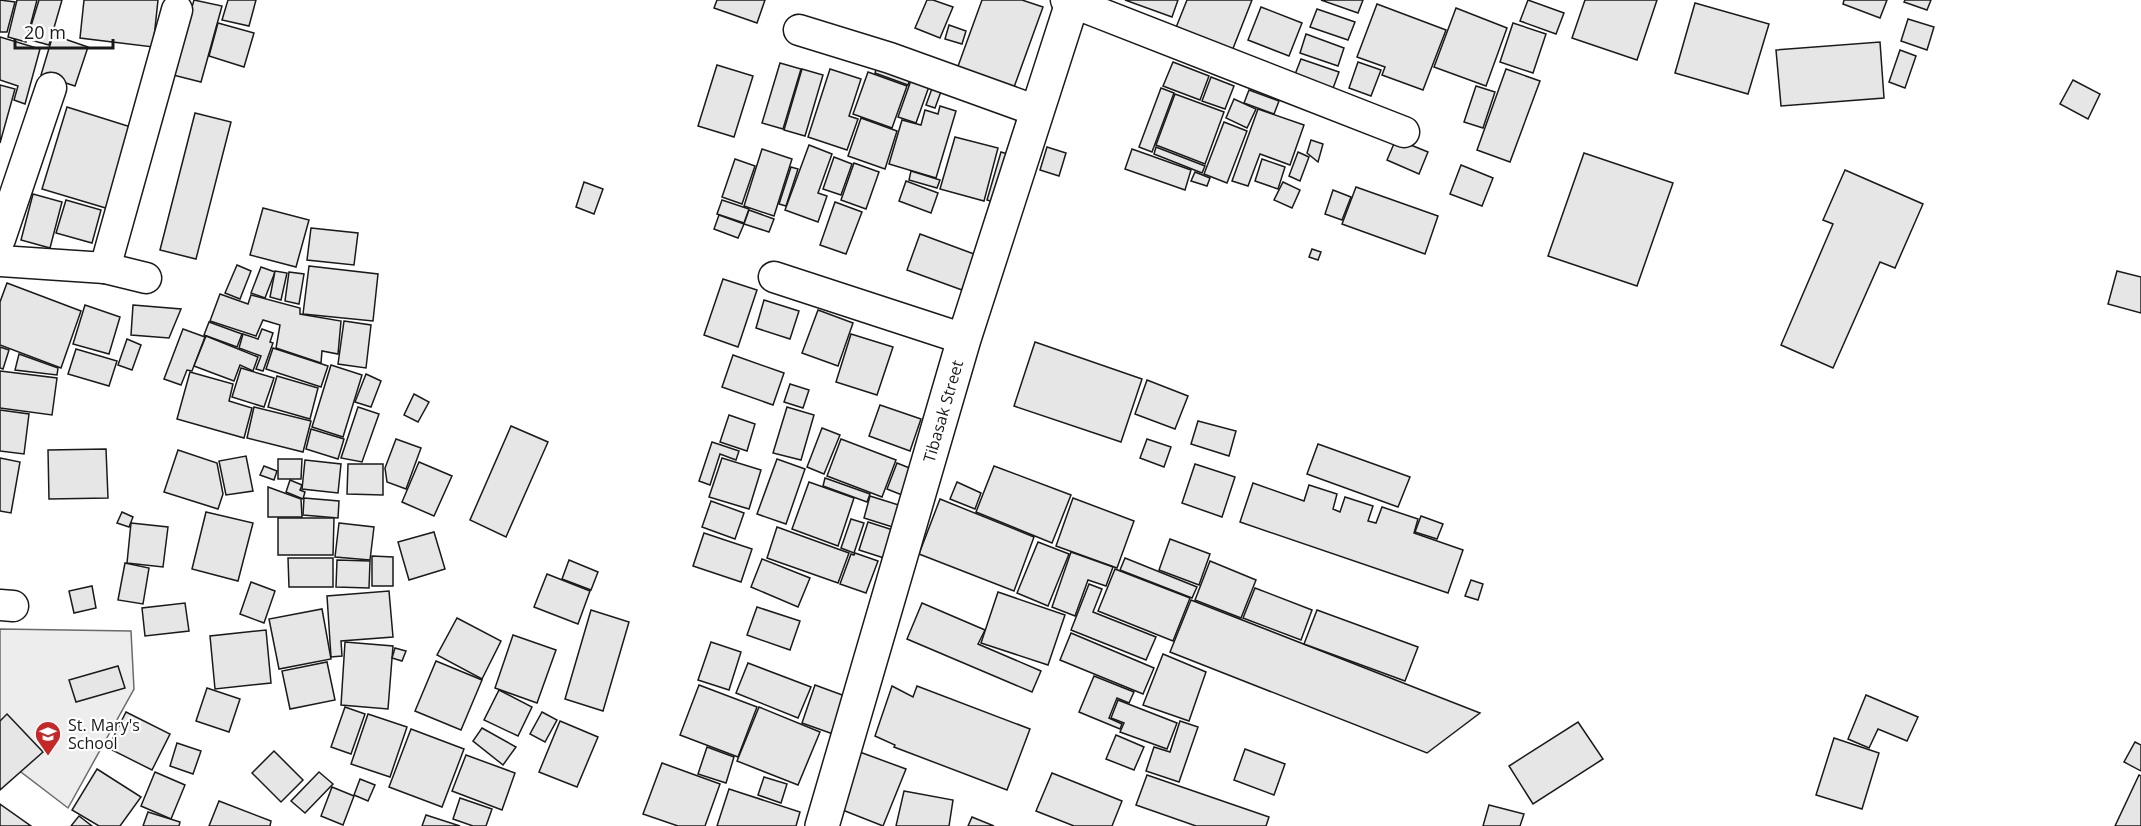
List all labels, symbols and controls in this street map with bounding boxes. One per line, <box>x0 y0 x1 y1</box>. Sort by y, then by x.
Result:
scale bar <box>15 12 112 50</box>
text: 20 m <box>24 20 66 44</box>
street label: Tibasak Street <box>918 357 968 465</box>
place label: St. Mary's School <box>68 714 140 754</box>
school or university icon: St. Mary's School <box>33 719 63 757</box>

